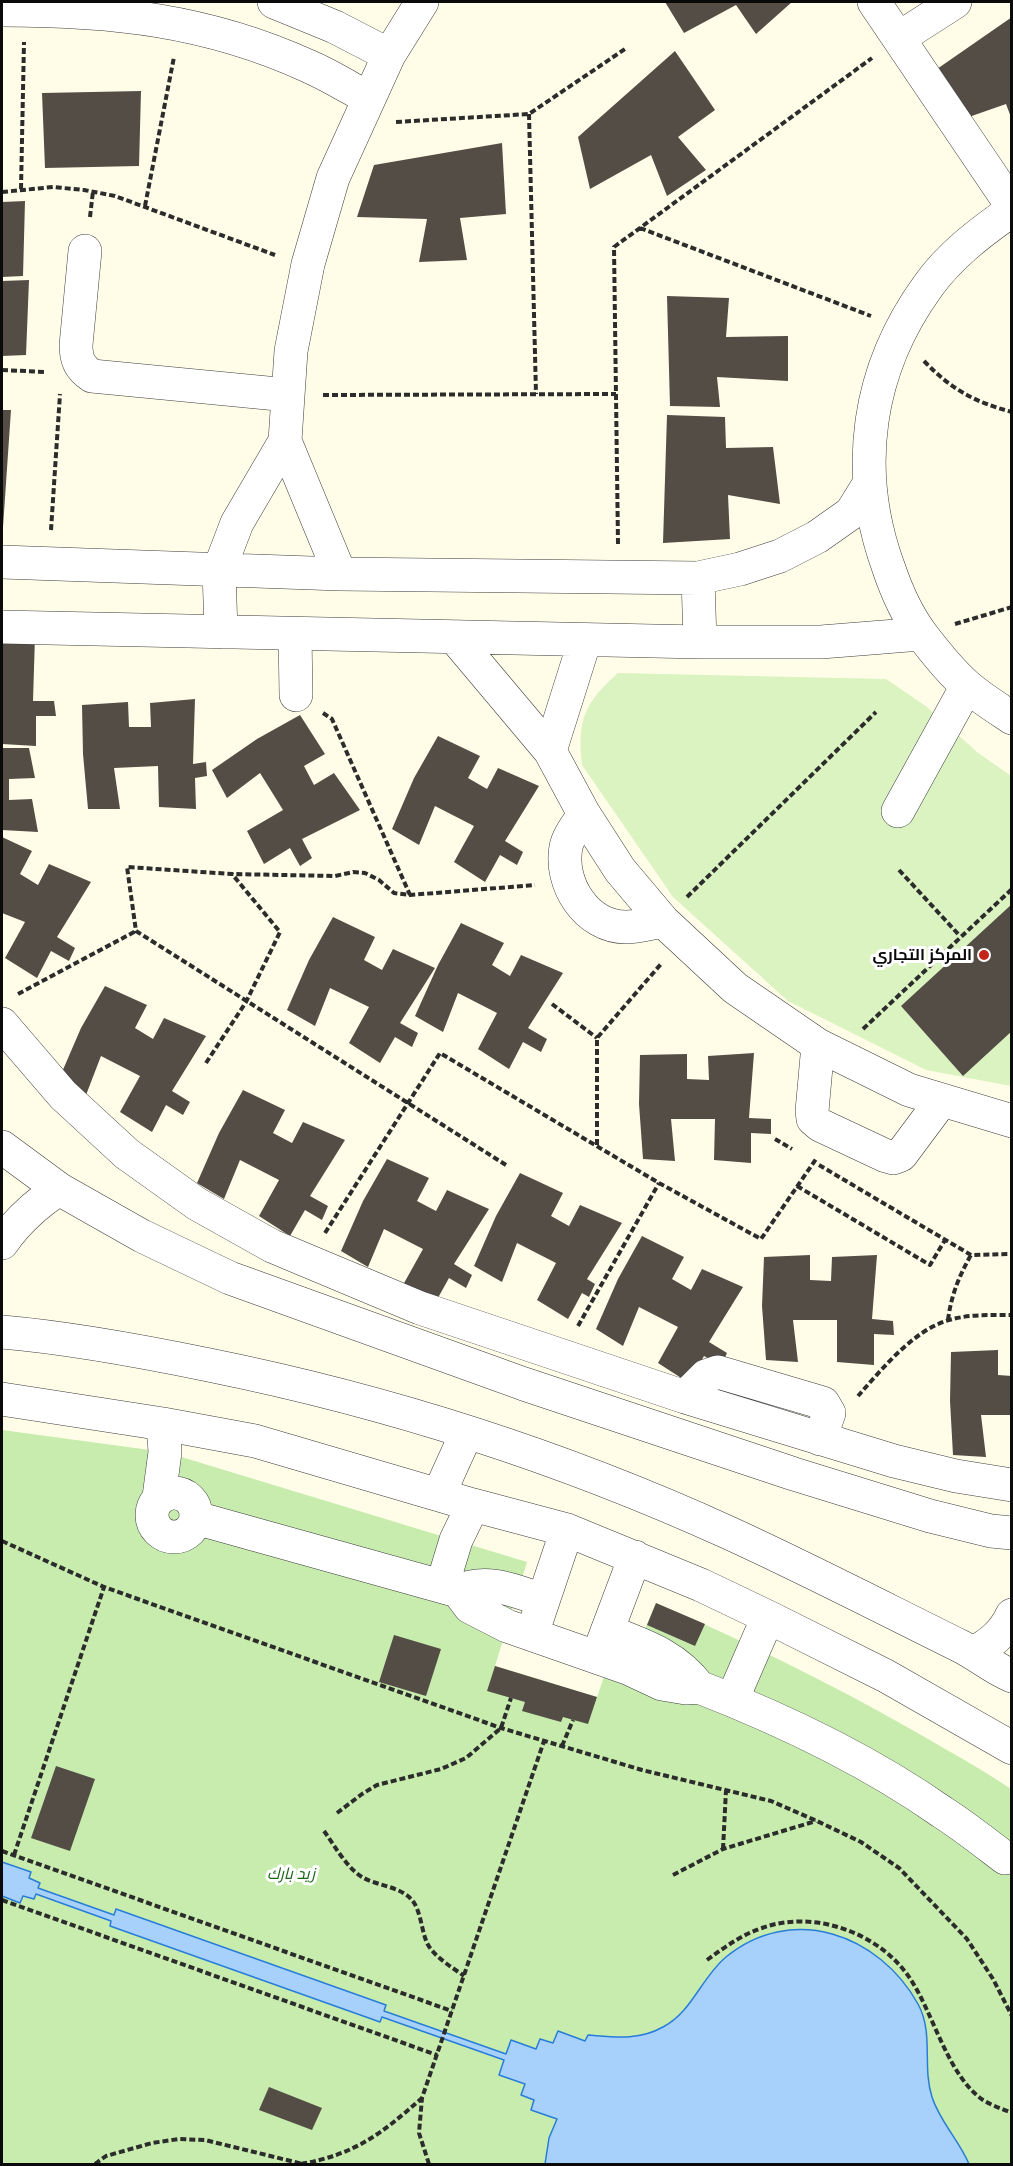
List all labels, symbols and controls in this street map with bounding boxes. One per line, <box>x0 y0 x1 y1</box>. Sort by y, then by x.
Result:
place label: المركز التجاري <box>872 945 972 965</box>
marker: المركز التجاري <box>977 948 991 962</box>
park label: زيد بارك <box>267 1864 315 1884</box>

